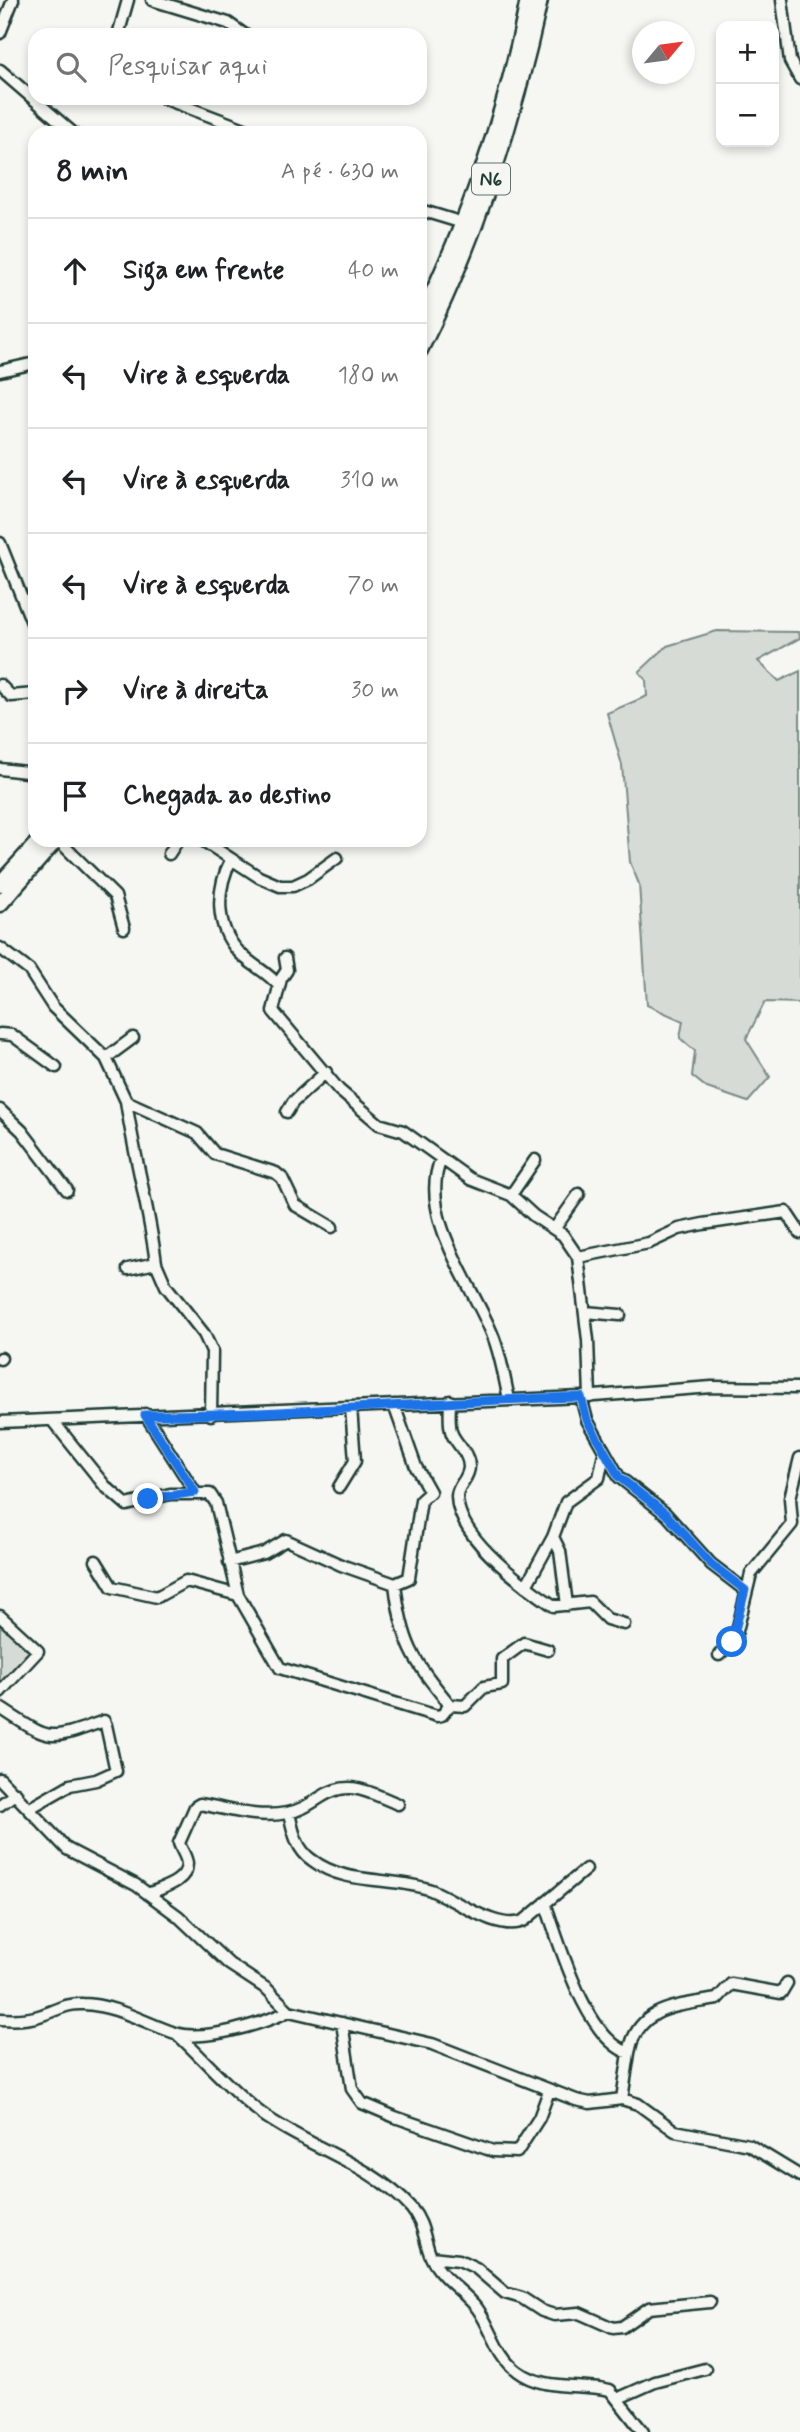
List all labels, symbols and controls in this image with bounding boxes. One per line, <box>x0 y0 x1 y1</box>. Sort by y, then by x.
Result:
north arrow <box>632 21 695 84</box>
map controls <box>716 21 779 147</box>
button: + <box>716 21 779 84</box>
search box <box>28 28 427 105</box>
icon: search <box>52 48 90 86</box>
text: Pesquisar aqui <box>108 50 267 84</box>
button: − <box>716 84 779 147</box>
text: 8 min <box>56 152 129 191</box>
text: A pé · 630 m <box>281 157 399 187</box>
road number: N6 <box>472 164 510 195</box>
icon: ahead <box>56 252 94 290</box>
text: Siga em frente <box>123 254 284 288</box>
text: 40 m <box>348 256 399 286</box>
icon: left <box>56 357 94 395</box>
text: Vire à esquerda <box>123 359 290 393</box>
text: 180 m <box>338 361 399 391</box>
icon: left <box>56 462 94 500</box>
text: Vire à esquerda <box>123 464 290 498</box>
text: 310 m <box>340 466 399 496</box>
icon: left <box>56 567 94 605</box>
text: Vire à esquerda <box>123 569 290 603</box>
text: 70 m <box>347 571 399 601</box>
icon: right <box>56 672 94 710</box>
text: Vire à direita <box>123 674 269 708</box>
text: 30 m <box>351 676 399 706</box>
icon: arrive <box>56 777 94 815</box>
text: Chegada ao destino <box>123 779 331 813</box>
route end <box>132 1483 163 1514</box>
route start <box>716 1626 747 1657</box>

